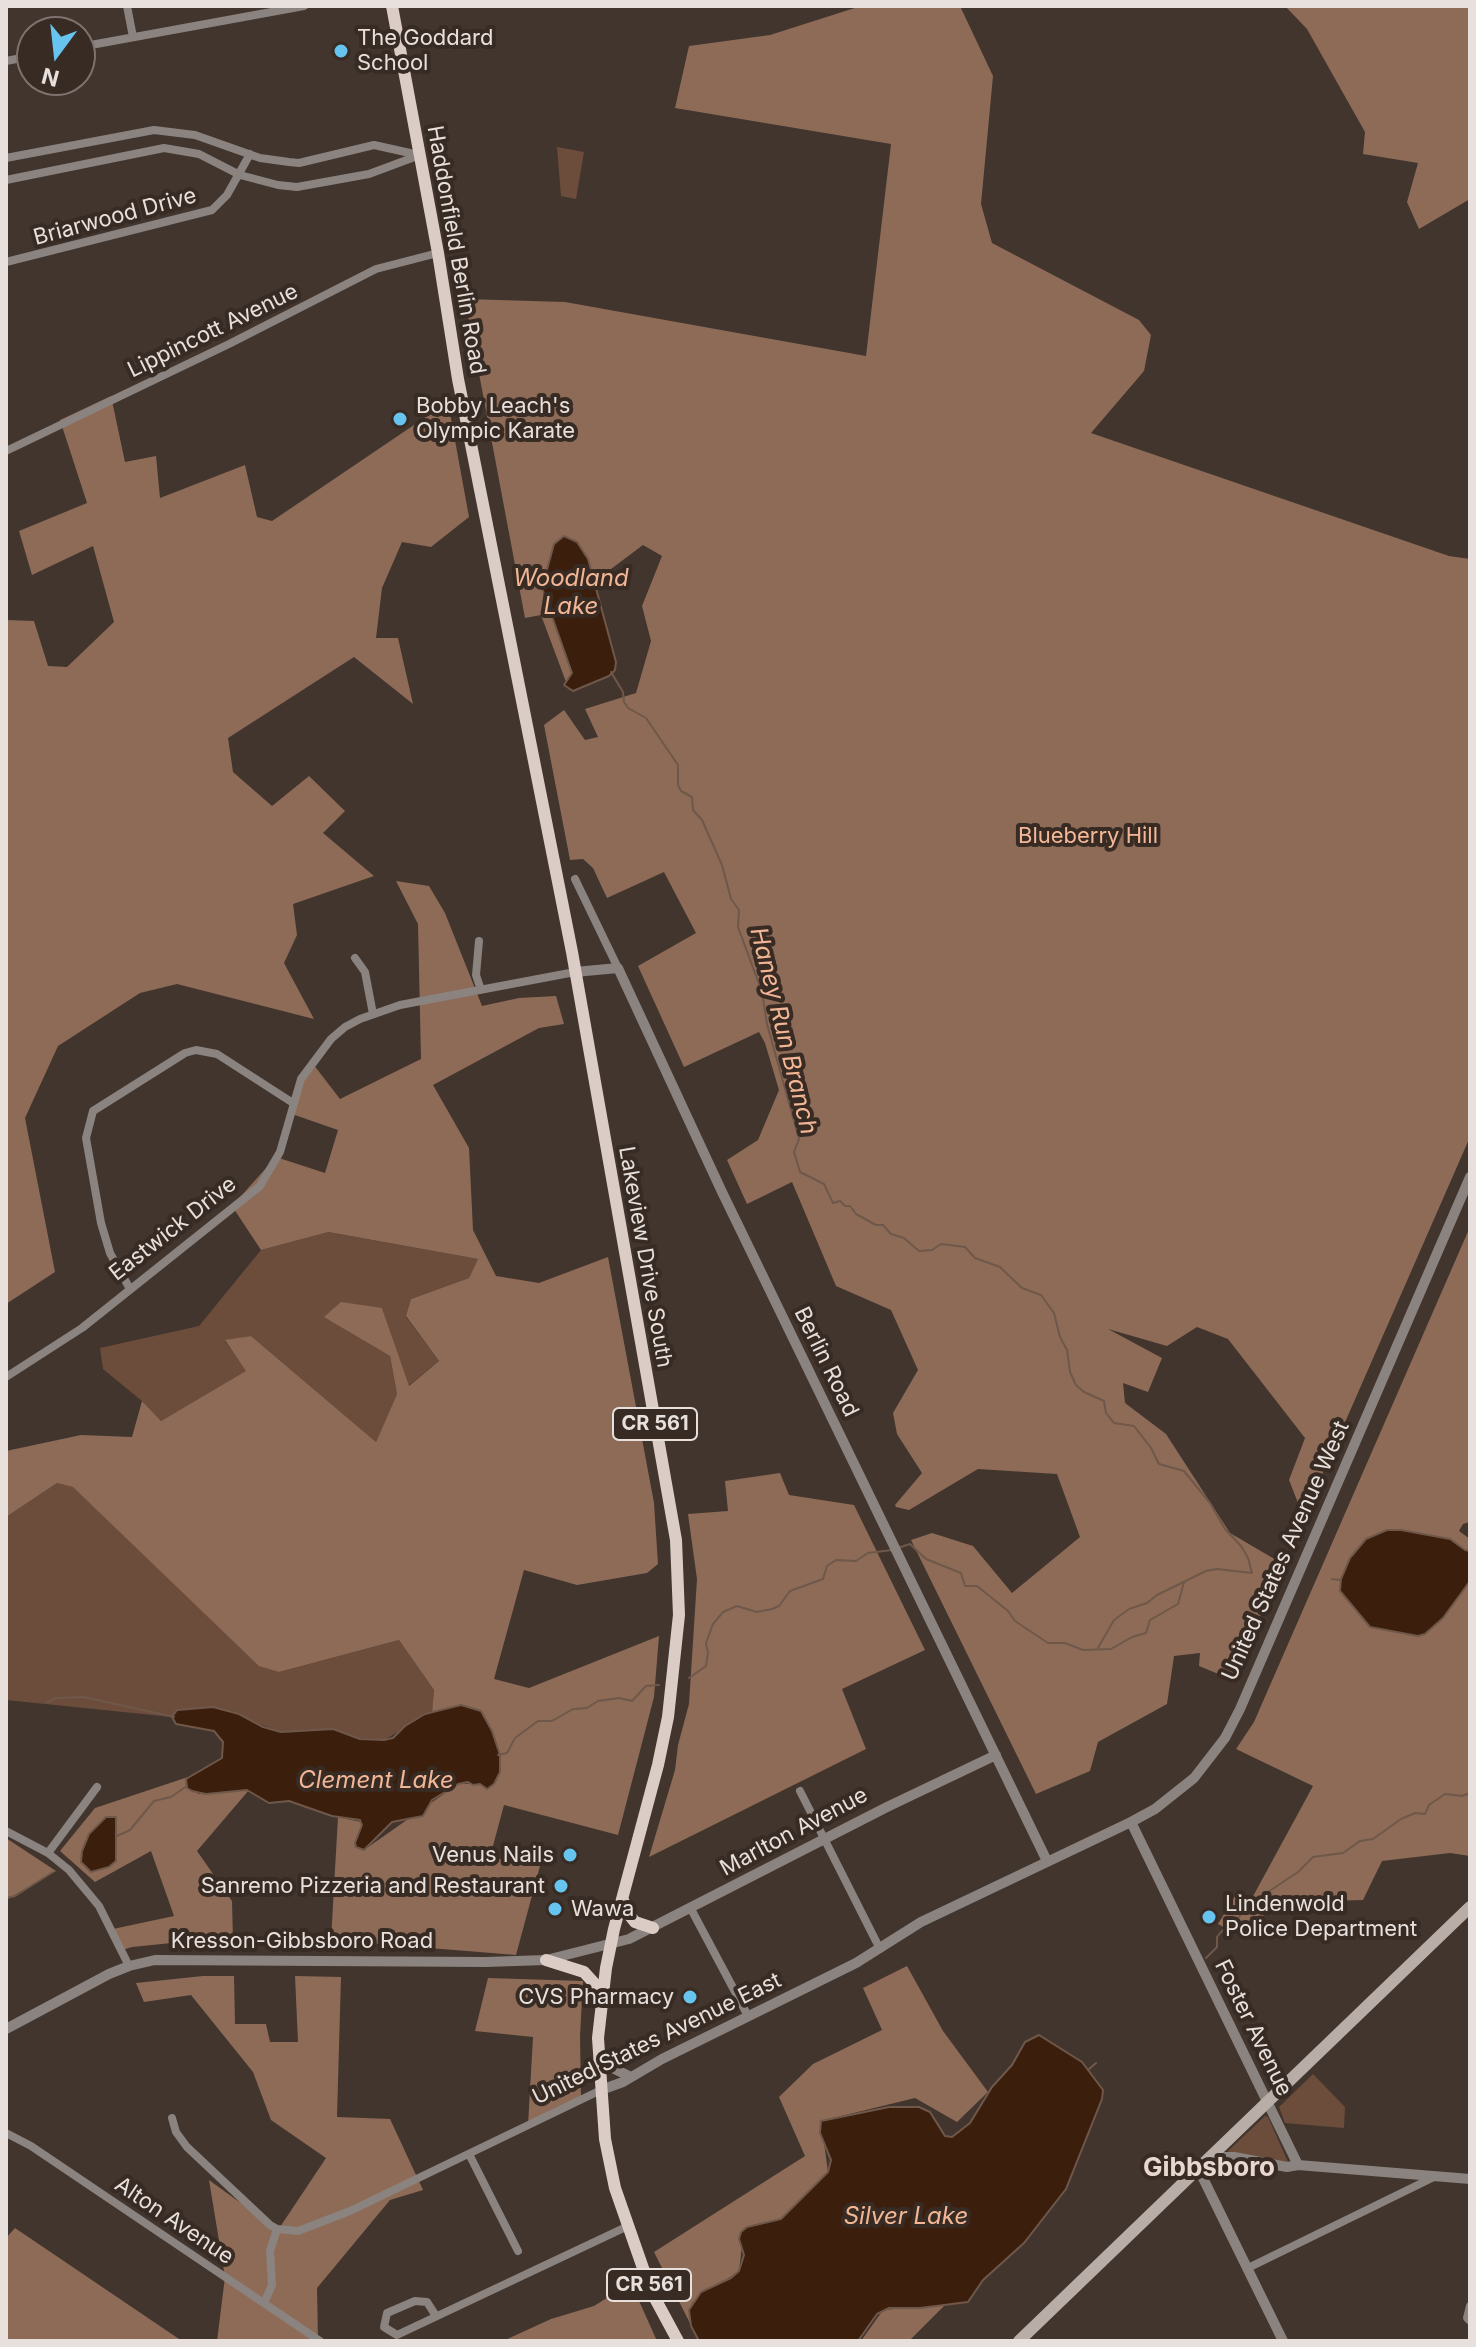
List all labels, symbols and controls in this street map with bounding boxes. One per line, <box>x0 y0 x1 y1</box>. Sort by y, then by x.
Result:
north arrow <box>16 16 96 96</box>
place label: The Goddard School <box>357 25 494 76</box>
marker: The Goddard School <box>332 42 350 60</box>
text: N <box>39 63 62 92</box>
street label: Haddonfield Berlin Road <box>421 124 491 376</box>
street label: Briarwood Drive <box>31 183 199 251</box>
street label: Lippincott Avenue <box>124 278 302 384</box>
place label: Bobby Leach's Olympic Karate <box>416 393 575 444</box>
marker: Bobby Leach's Olympic Karate <box>391 410 409 428</box>
water label: Woodland Lake <box>513 565 629 621</box>
park label: Blueberry Hill <box>1018 823 1158 849</box>
water label: Haney Run Branch <box>743 925 823 1137</box>
street label: Lakeview Drive South <box>613 1144 677 1370</box>
street label: Eastwick Drive <box>104 1171 242 1287</box>
street label: Berlin Road <box>788 1303 864 1421</box>
road number: CR 561 <box>613 1408 697 1440</box>
street label: United States Avenue West <box>1217 1417 1355 1685</box>
water label: Clement Lake <box>298 1767 454 1795</box>
street label: Marlton Avenue <box>716 1782 872 1882</box>
place label: Venus Nails <box>432 1842 554 1868</box>
marker: Venus Nails <box>561 1846 579 1864</box>
place label: Sanremo Pizzeria and Restaurant <box>201 1873 545 1899</box>
marker: Sanremo Pizzeria and Restaurant <box>552 1877 570 1895</box>
place label: Lindenwold Police Department <box>1225 1891 1417 1942</box>
place label: Wawa <box>571 1896 634 1922</box>
marker: Wawa <box>546 1900 564 1918</box>
marker: Lindenwold Police Department <box>1200 1908 1218 1926</box>
street label: Kresson-Gibbsboro Road <box>171 1928 433 1954</box>
street label: Foster Avenue <box>1209 1955 1297 2101</box>
street label: United States Avenue East <box>528 1967 786 2111</box>
place label: CVS Pharmacy <box>518 1984 674 2010</box>
marker: CVS Pharmacy <box>681 1988 699 2006</box>
district label: Gibbsboro <box>1143 2152 1275 2184</box>
street label: Alton Avenue <box>110 2172 238 2270</box>
water label: Silver Lake <box>844 2203 968 2231</box>
road number: CR 561 <box>607 2269 691 2301</box>

